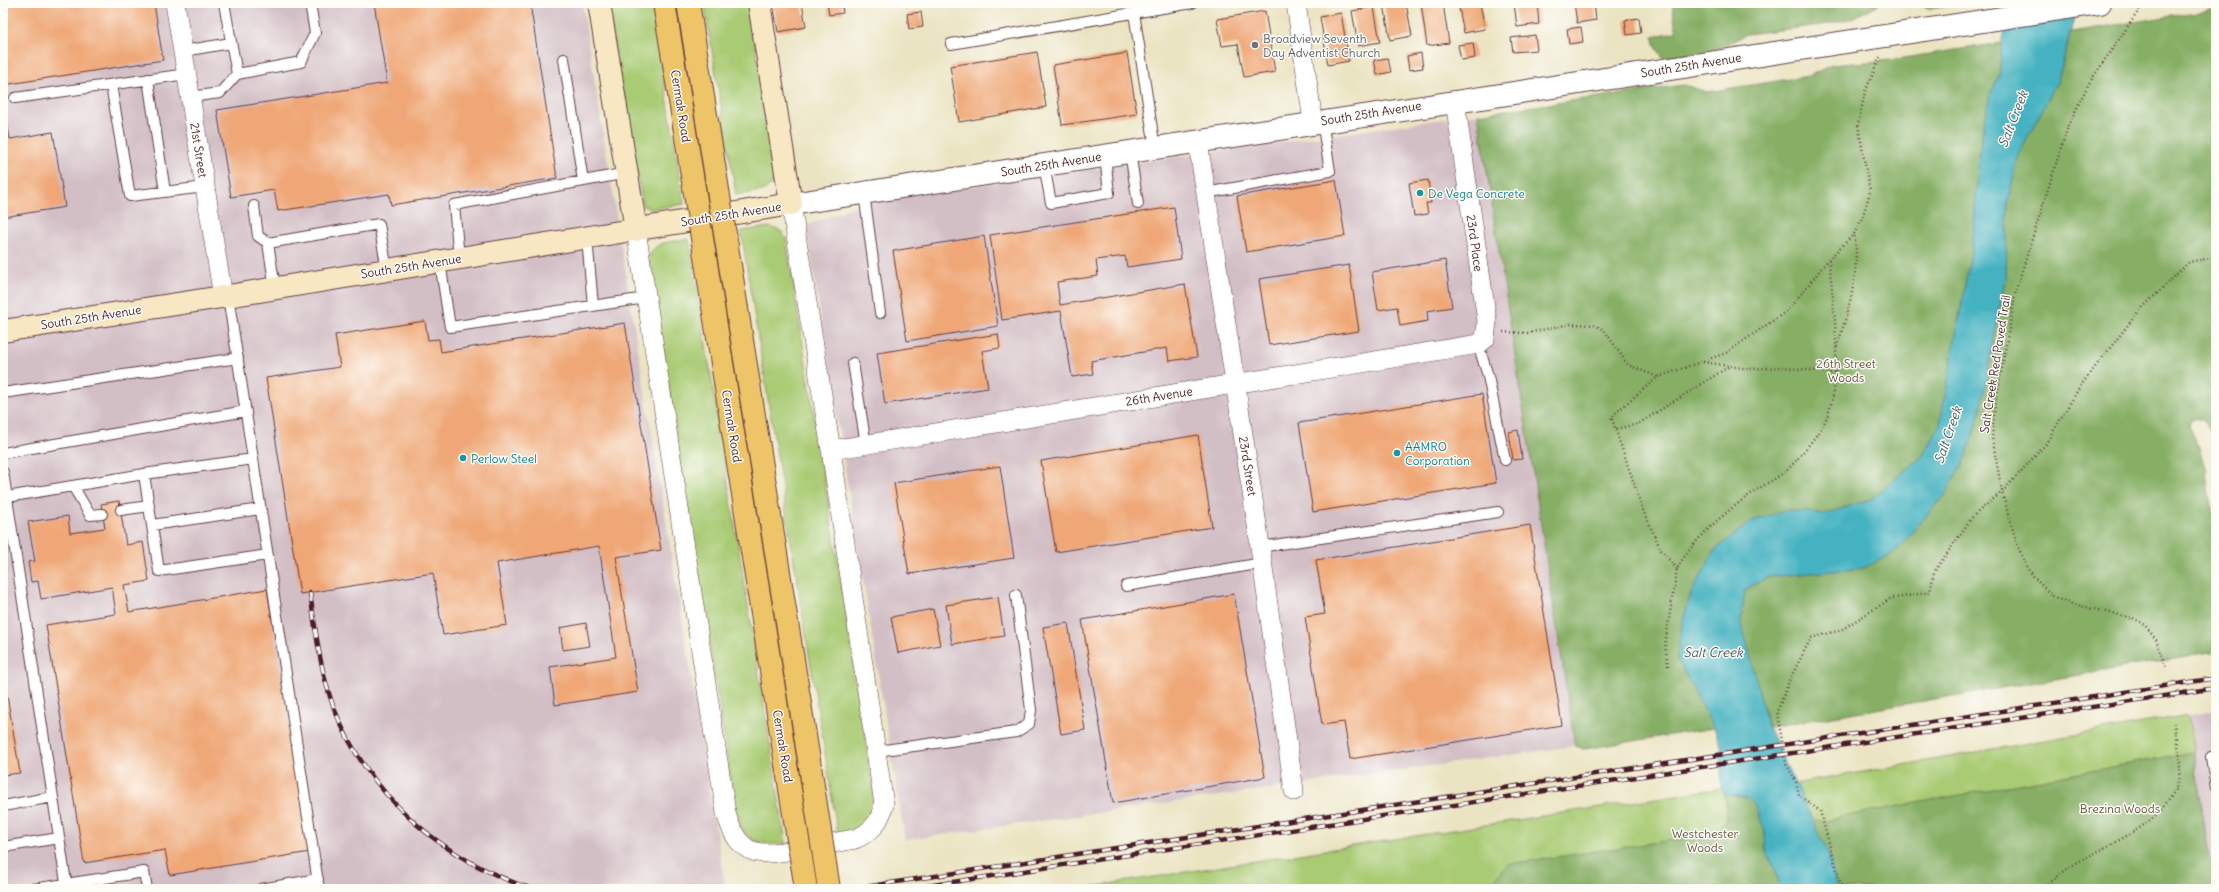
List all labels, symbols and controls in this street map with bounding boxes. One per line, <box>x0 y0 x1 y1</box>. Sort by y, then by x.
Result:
place label: Broadview Seventh Day Adventist Church <box>1263 31 1381 60</box>
marker: Broadview Seventh Day Adventist Church <box>1250 40 1260 50</box>
street label: South 25th Avenue <box>1640 50 1742 80</box>
street label: Cermak Road <box>668 69 694 143</box>
water label: Salt Creek <box>1994 87 2032 150</box>
street label: South 25th Avenue <box>1320 98 1422 128</box>
street label: 21st Street <box>187 121 211 179</box>
street label: South 25th Avenue <box>1000 149 1102 179</box>
place label: De Vega Concrete <box>1428 186 1525 201</box>
marker: De Vega Concrete <box>1415 188 1425 198</box>
street label: South 25th Avenue <box>680 199 782 229</box>
street label: 23rd Place <box>1464 214 1486 272</box>
street label: South 25th Avenue <box>360 251 462 281</box>
street label: Salt Creek Red Paved Trail <box>1977 294 2013 434</box>
street label: South 25th Avenue <box>40 302 142 332</box>
park label: 26th Street Woods <box>1816 356 1876 385</box>
street label: 26th Avenue <box>1124 383 1194 409</box>
street label: Cermak Road <box>719 389 745 463</box>
water label: Salt Creek <box>1930 403 1966 466</box>
street label: 23rd Street <box>1236 435 1260 497</box>
place label: AAMRO Corporation <box>1405 439 1470 468</box>
marker: AAMRO Corporation <box>1392 448 1402 458</box>
place label: Perlow Steel <box>471 451 537 466</box>
marker: Perlow Steel <box>458 453 468 463</box>
water label: Salt Creek <box>1683 644 1744 661</box>
street label: Cermak Road <box>770 709 796 783</box>
park label: Brezina Woods <box>2080 801 2160 816</box>
park label: Westchester Woods <box>1672 826 1738 855</box>

